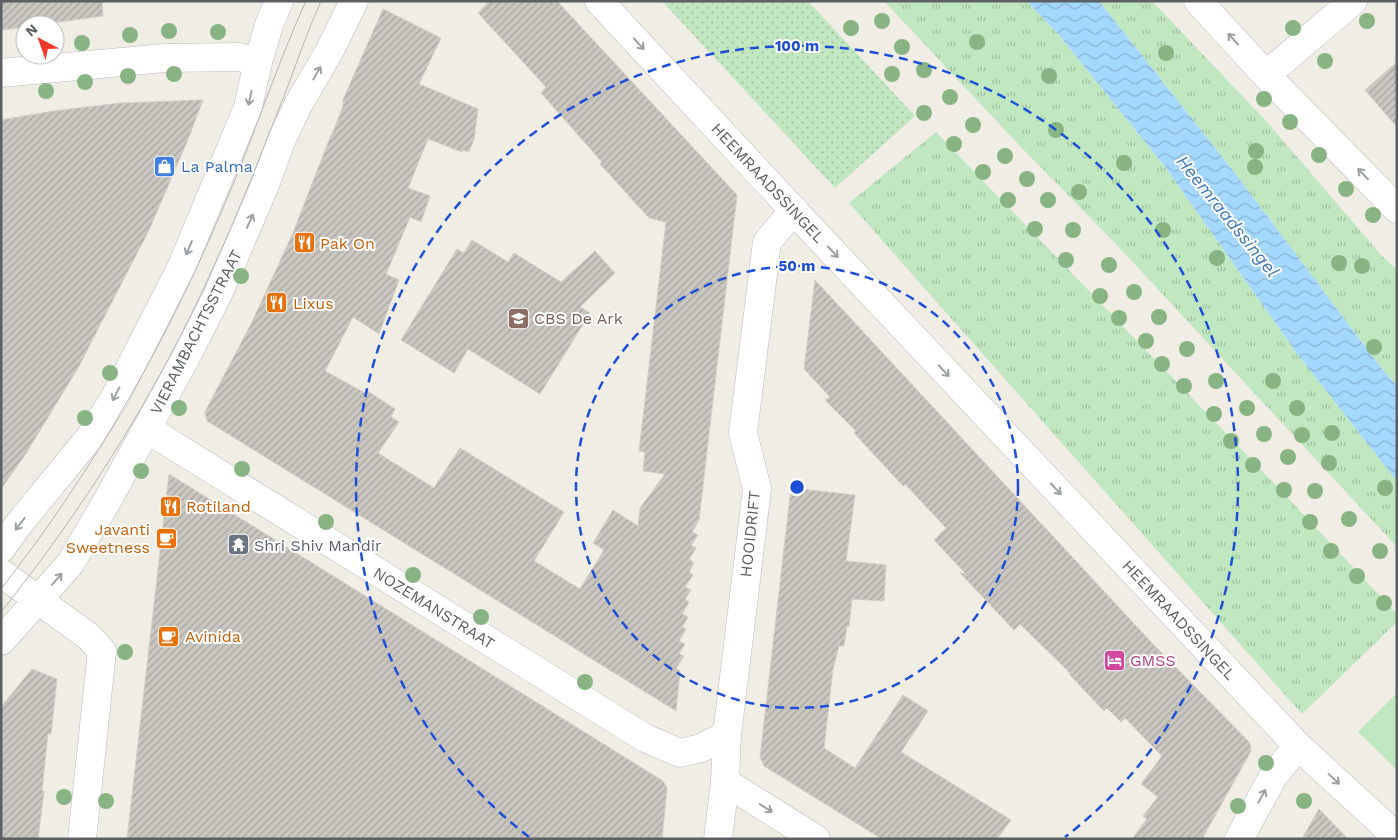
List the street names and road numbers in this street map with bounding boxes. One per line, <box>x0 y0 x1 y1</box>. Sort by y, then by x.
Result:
street label: HEEMRAADSSINGEL <box>707 119 829 247</box>
street label: VIERAMBACHTSSTRAAT <box>146 246 246 418</box>
street label: HOOIDRIFT <box>736 490 764 578</box>
street label: HEEMRAADSSINGEL <box>1118 556 1240 684</box>
street label: NOZEMANSTRAAT <box>370 563 498 653</box>

